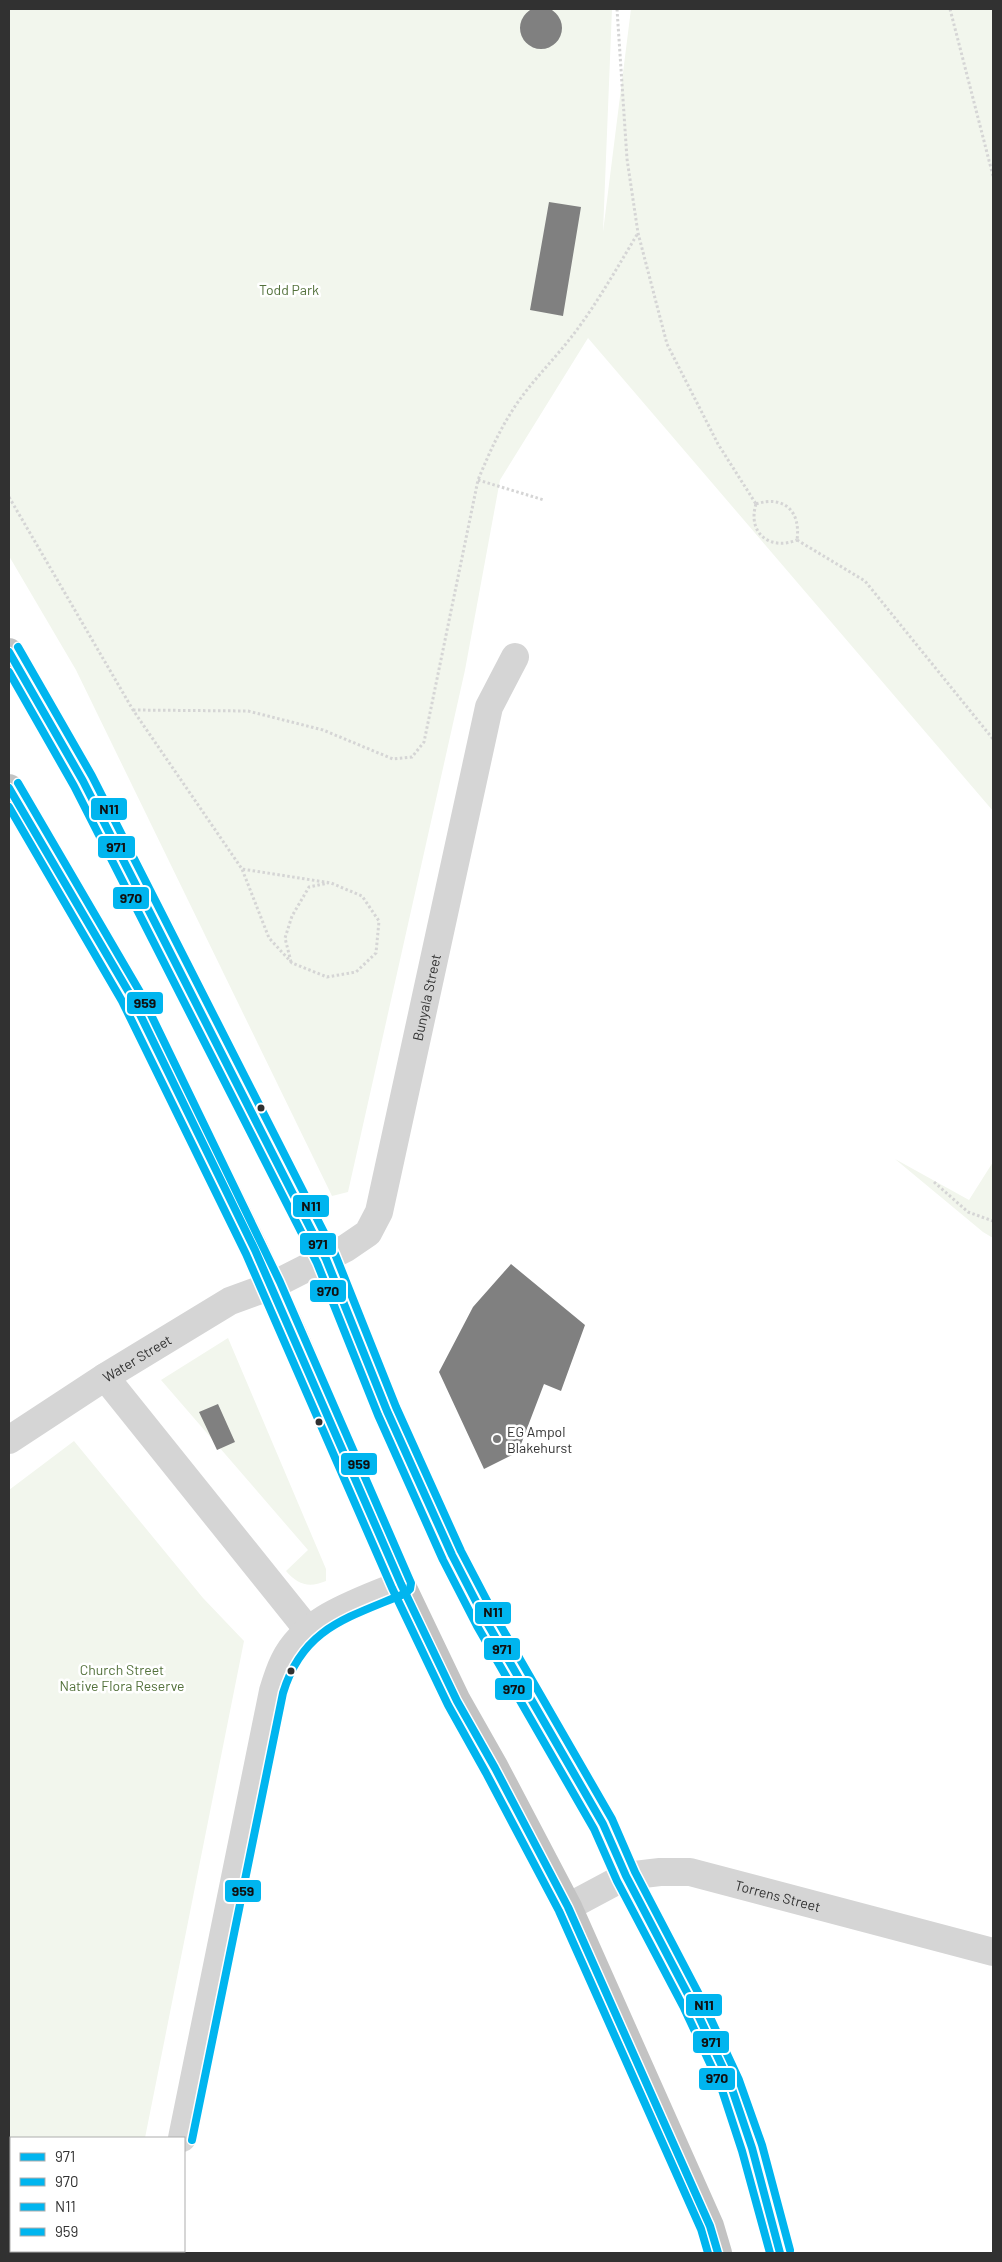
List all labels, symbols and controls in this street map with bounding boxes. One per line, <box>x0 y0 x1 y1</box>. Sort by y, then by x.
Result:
park label: Todd Park <box>259 281 319 298</box>
line badge: N11 <box>90 797 128 821</box>
text: N11 <box>99 800 119 817</box>
line badge: 971 <box>97 835 136 859</box>
text: 971 <box>106 838 126 855</box>
line badge: 970 <box>112 886 150 910</box>
text: 970 <box>120 889 142 906</box>
street label: Bunyala Street <box>408 952 444 1042</box>
line badge: 959 <box>126 991 164 1015</box>
text: 959 <box>134 994 156 1011</box>
unlabelled marker <box>256 1103 266 1113</box>
line badge: N11 <box>292 1194 330 1218</box>
text: N11 <box>301 1197 321 1214</box>
line badge: 971 <box>299 1232 337 1256</box>
text: 971 <box>308 1235 328 1252</box>
line badge: 970 <box>309 1279 347 1303</box>
text: 970 <box>317 1282 339 1299</box>
street label: Water Street <box>99 1330 174 1385</box>
unlabelled marker <box>314 1417 324 1427</box>
place label: EG Ampol Blakehurst <box>507 1423 572 1456</box>
marker: EG Ampol Blakehurst <box>491 1433 503 1445</box>
line badge: 959 <box>340 1452 378 1476</box>
text: 959 <box>348 1455 370 1472</box>
line badge: N11 <box>474 1601 512 1625</box>
text: N11 <box>483 1603 503 1620</box>
line badge: 971 <box>483 1637 521 1661</box>
text: 971 <box>492 1640 512 1657</box>
park label: Church Street Native Flora Reserve <box>59 1661 185 1694</box>
unlabelled marker <box>286 1666 296 1676</box>
line badge: 970 <box>494 1677 533 1701</box>
text: 970 <box>503 1680 525 1697</box>
street label: Torrens Street <box>733 1876 823 1915</box>
line badge: 959 <box>224 1879 262 1903</box>
text: 959 <box>232 1882 254 1899</box>
line badge: N11 <box>685 1993 723 2017</box>
text: N11 <box>694 1996 714 2013</box>
line badge: 971 <box>692 2030 730 2054</box>
text: 971 <box>701 2033 721 2050</box>
line badge: 970 <box>698 2067 736 2091</box>
text: 970 <box>706 2069 728 2086</box>
legend <box>10 2137 185 2252</box>
text: 971 <box>55 2147 75 2165</box>
text: 970 <box>55 2172 78 2190</box>
text: N11 <box>55 2197 76 2215</box>
text: 959 <box>55 2222 78 2240</box>

